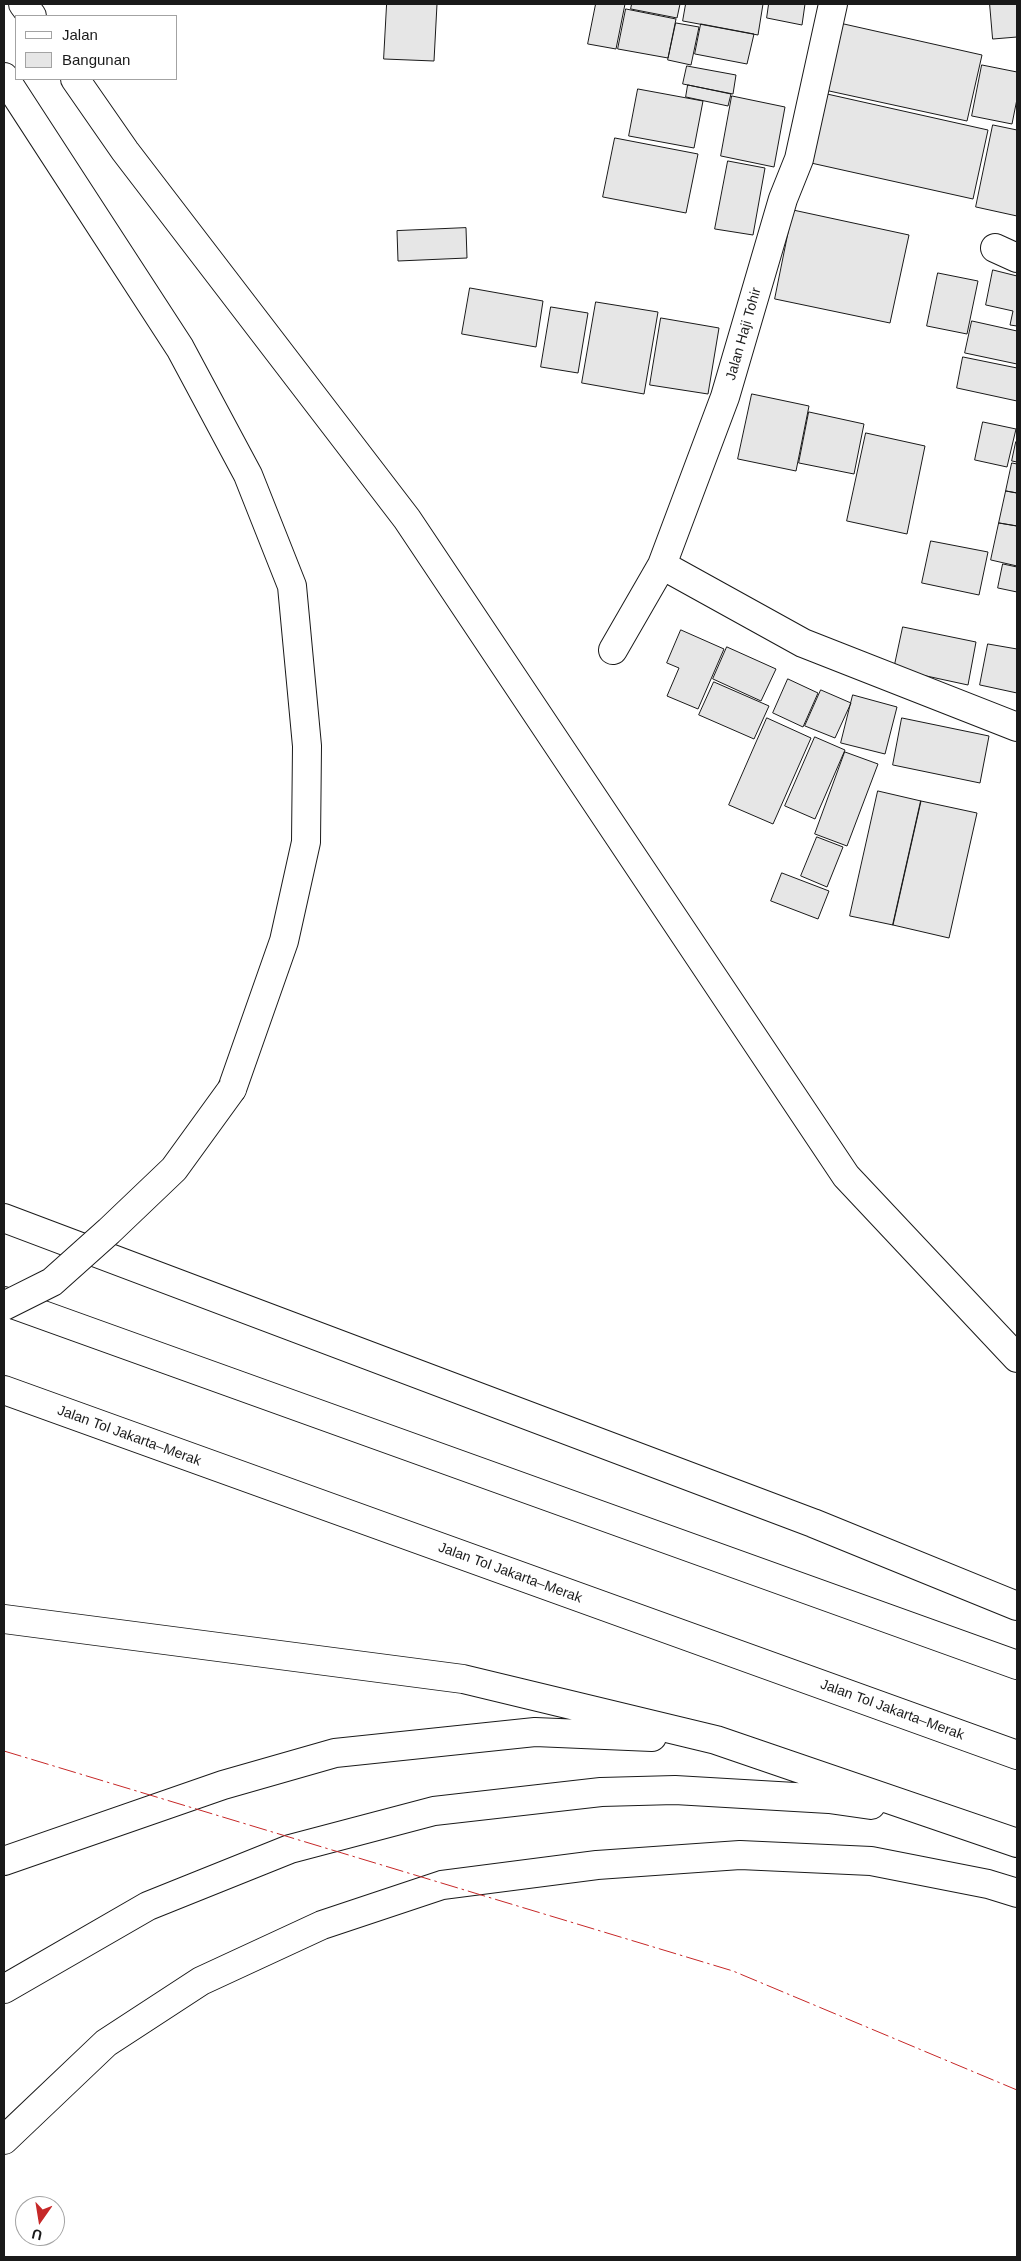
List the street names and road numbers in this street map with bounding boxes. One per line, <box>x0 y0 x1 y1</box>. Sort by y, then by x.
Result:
street label: Jalan Haji Tohir <box>723 286 765 382</box>
street label: Jalan Tol Jakarta–Merak <box>55 1402 203 1470</box>
street label: Jalan Tol Jakarta–Merak <box>436 1539 584 1607</box>
street label: Jalan Tol Jakarta–Merak <box>818 1676 966 1744</box>

